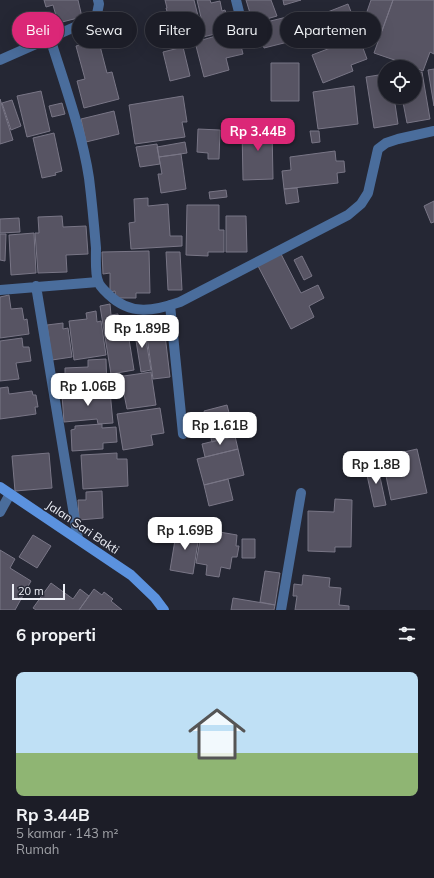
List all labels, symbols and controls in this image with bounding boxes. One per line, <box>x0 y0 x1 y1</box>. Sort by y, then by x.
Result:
chip: Beli <box>12 12 64 48</box>
chip: Sewa <box>72 12 137 48</box>
chip: Filter <box>145 12 205 48</box>
chip: Baru <box>213 12 272 48</box>
chip: Apartemen <box>280 12 381 48</box>
map controls <box>378 60 422 104</box>
button: locate <box>378 60 422 104</box>
pin: Rp 3.44B <box>217 118 299 152</box>
text: Rp 3.44B <box>230 123 286 139</box>
pin: Rp 1.89B <box>101 315 183 349</box>
text: Rp 1.89B <box>114 320 170 336</box>
pin: Rp 1.06B <box>47 373 129 407</box>
text: Rp 1.06B <box>60 378 116 394</box>
pin: Rp 1.61B <box>179 412 261 446</box>
text: Rp 1.61B <box>192 417 248 433</box>
pin: Rp 1.8B <box>339 451 413 485</box>
text: Rp 1.8B <box>352 456 400 472</box>
street label: Jalan Sari Bakti <box>44 497 122 557</box>
pin: Rp 1.69B <box>144 517 226 551</box>
text: Rp 1.69B <box>157 522 213 538</box>
scale bar <box>12 582 65 601</box>
text: 20 m <box>18 584 44 598</box>
icon: filters <box>396 623 418 645</box>
text: 6 properti <box>16 624 96 645</box>
icon: home <box>181 698 253 770</box>
text: Rp 3.44B <box>16 804 90 825</box>
text: 5 kamar · 143 m² <box>16 825 119 841</box>
text: Rumah <box>16 841 59 857</box>

